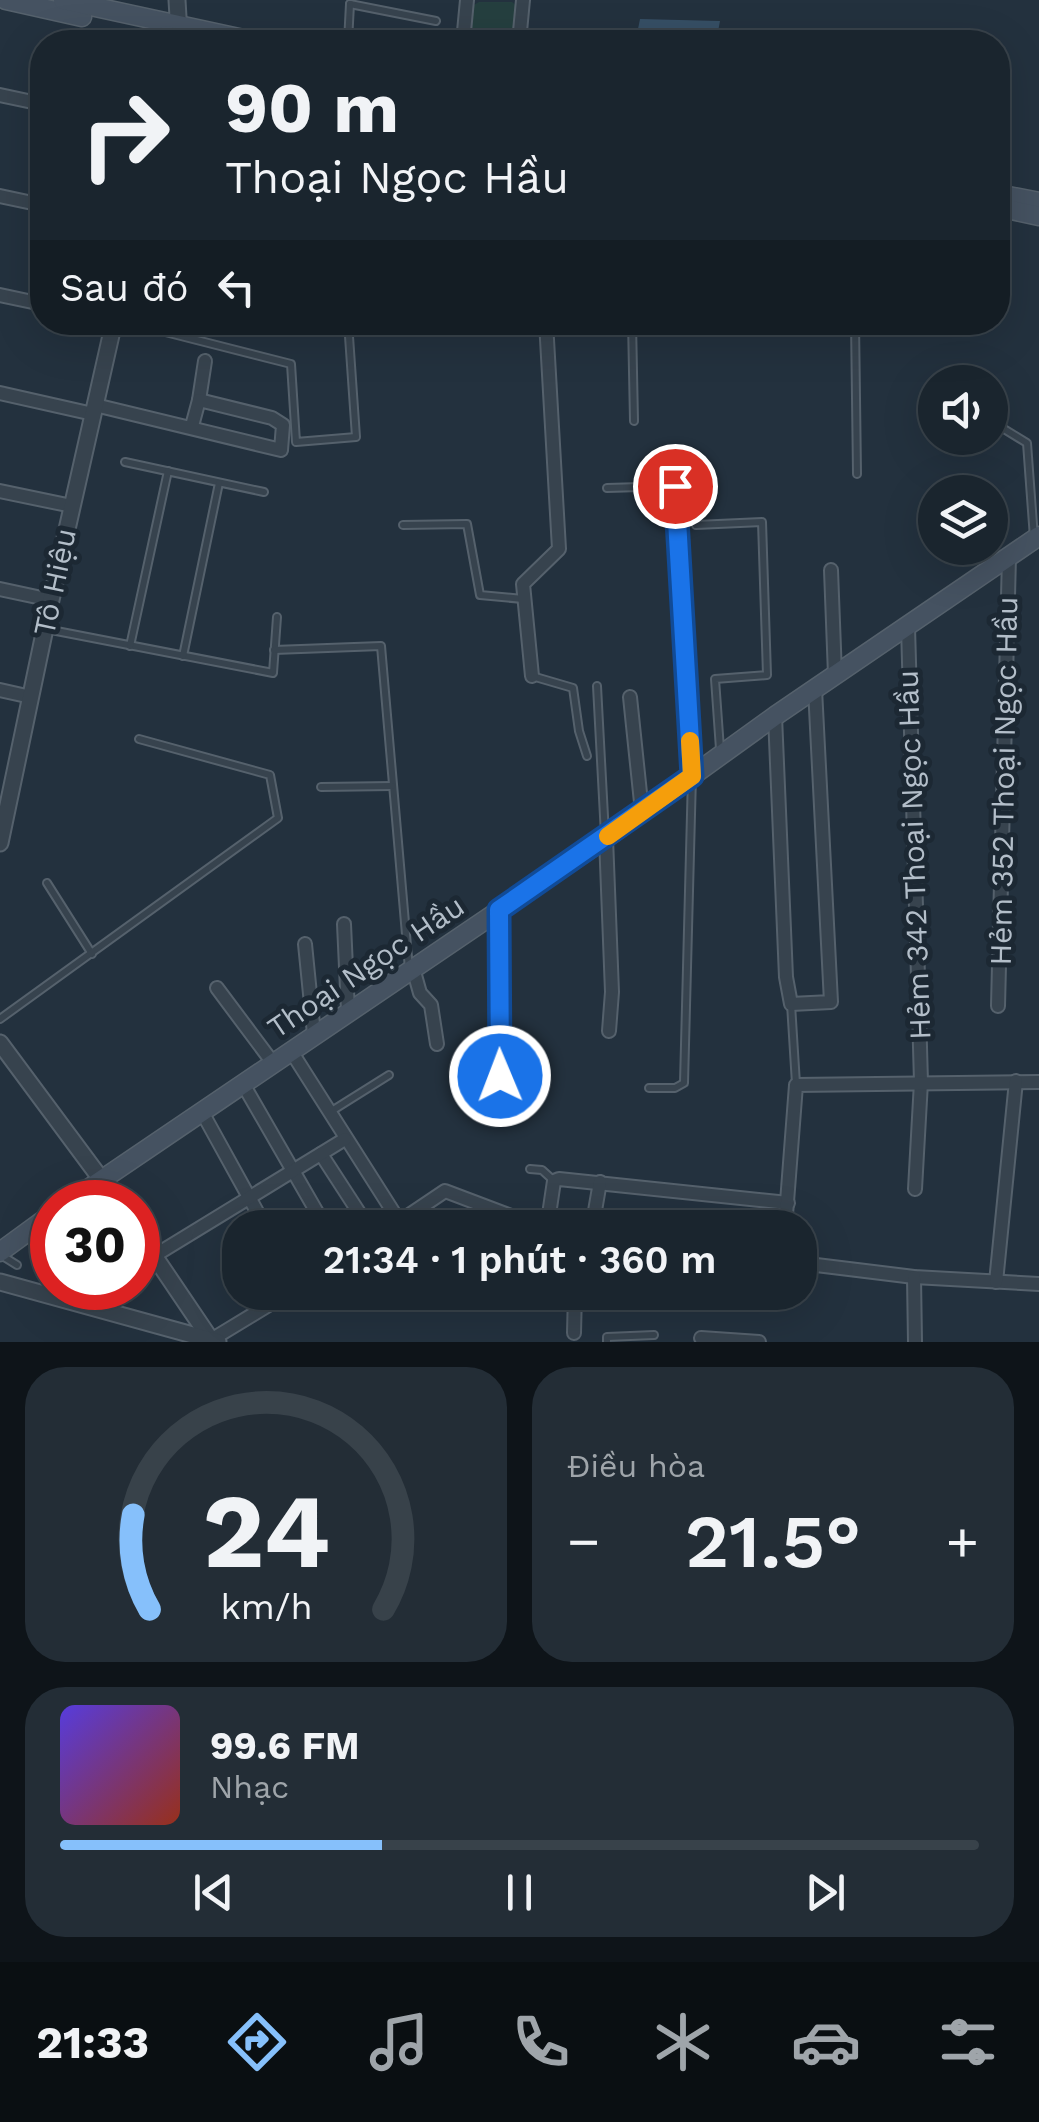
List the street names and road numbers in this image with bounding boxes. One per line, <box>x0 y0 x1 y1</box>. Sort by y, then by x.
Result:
street label: Tô Hiệu <box>26 525 83 639</box>
street label: Hẻm 352 Thoại Ngọc Hầu <box>983 596 1024 966</box>
street label: Hẻm 342 Thoại Ngọc Hầu <box>890 670 937 1040</box>
street label: Thoại Ngọc Hầu <box>261 888 471 1045</box>

